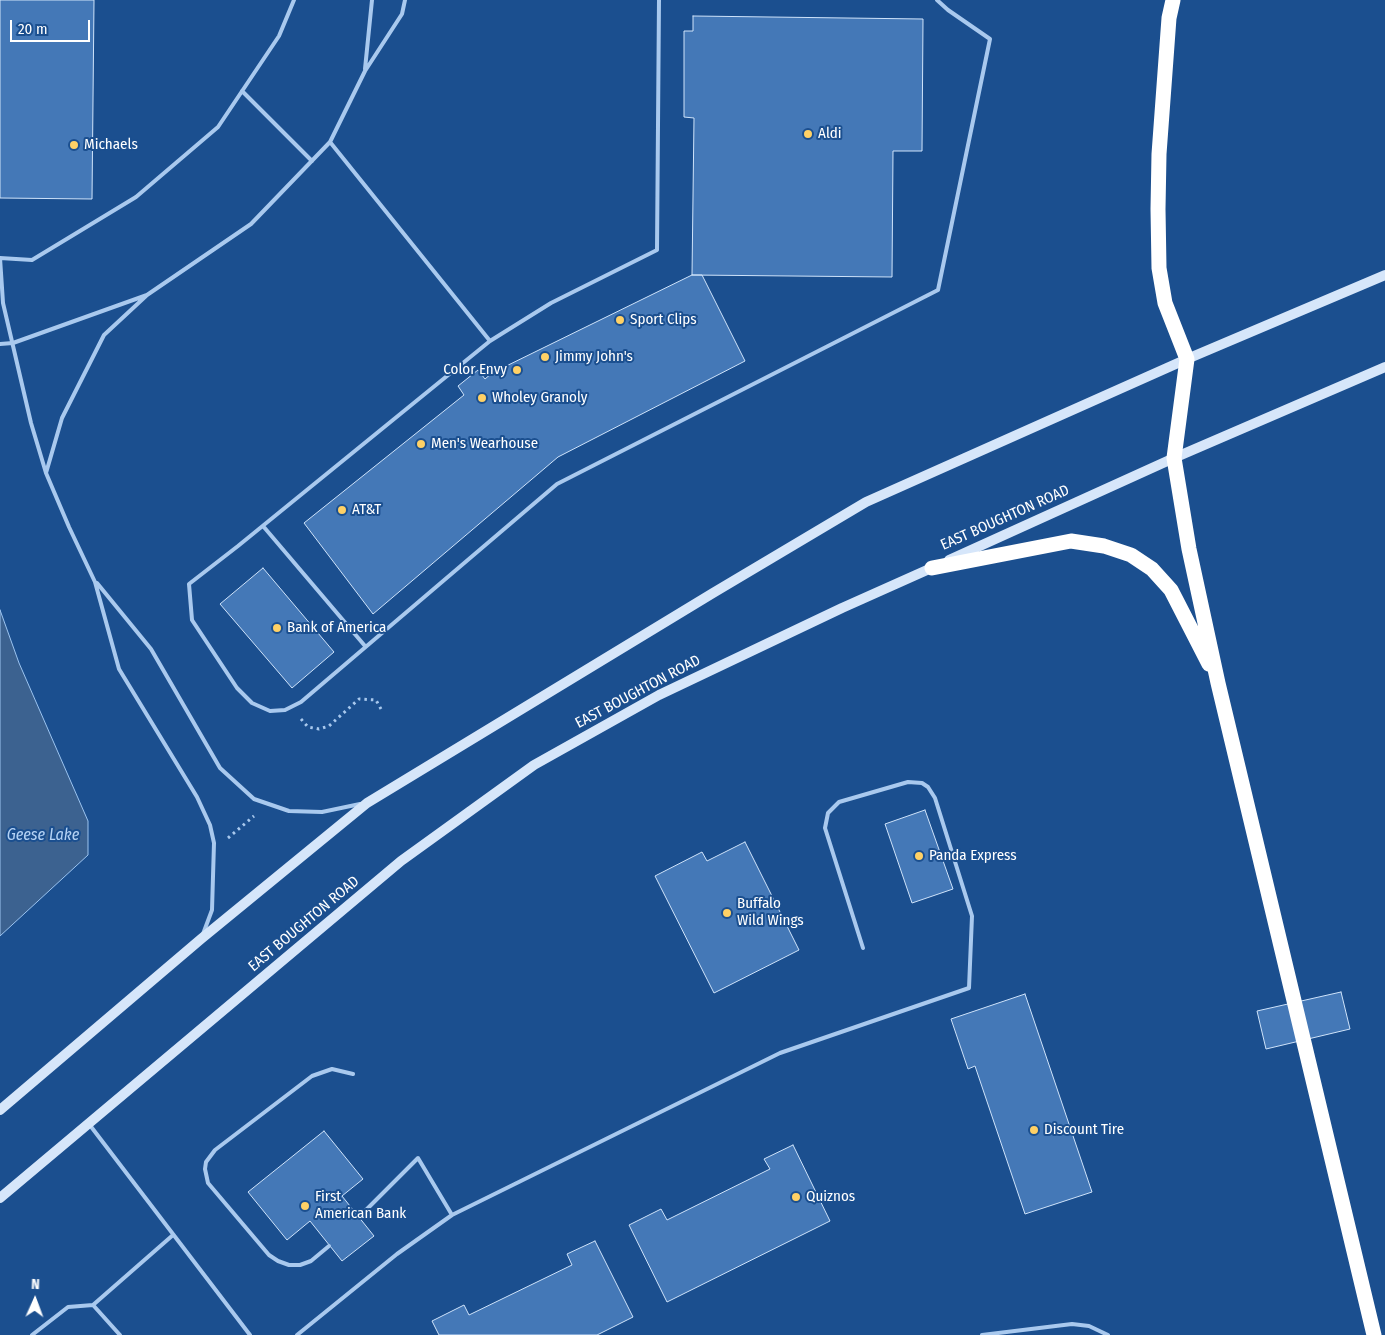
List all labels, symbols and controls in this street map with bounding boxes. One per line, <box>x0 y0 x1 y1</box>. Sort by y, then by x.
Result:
scale bar <box>12 10 92 42</box>
text: 20 m <box>18 20 48 38</box>
place label: Aldi <box>818 125 842 143</box>
marker: Aldi <box>802 128 814 140</box>
place label: Michaels <box>84 136 138 154</box>
marker: Michaels <box>68 139 80 151</box>
place label: Sport Clips <box>630 311 697 329</box>
marker: Sport Clips <box>614 314 626 326</box>
place label: Jimmy John's <box>555 348 633 366</box>
marker: Jimmy John's <box>539 351 551 363</box>
place label: Color Envy <box>443 361 507 379</box>
marker: Color Envy <box>511 364 523 376</box>
place label: Wholey Granoly <box>492 389 587 407</box>
marker: Wholey Granoly <box>476 392 488 404</box>
place label: Men's Wearhouse <box>431 435 538 453</box>
marker: Men's Wearhouse <box>415 438 427 450</box>
street label: EAST BOUGHTON ROAD <box>938 482 1072 554</box>
place label: AT&T <box>352 501 381 519</box>
marker: AT&T <box>336 504 348 516</box>
place label: Bank of America <box>287 619 386 637</box>
marker: Bank of America <box>271 622 283 634</box>
street label: EAST BOUGHTON ROAD <box>572 651 704 733</box>
water label: Geese Lake <box>7 826 79 846</box>
place label: Panda Express <box>929 847 1017 865</box>
marker: Panda Express <box>913 850 925 862</box>
street label: EAST BOUGHTON ROAD <box>245 872 363 976</box>
place label: Buffalo Wild Wings <box>737 895 804 930</box>
marker: Buffalo Wild Wings <box>721 907 733 919</box>
place label: Discount Tire <box>1044 1121 1124 1139</box>
marker: Discount Tire <box>1028 1124 1040 1136</box>
place label: First American Bank <box>315 1188 406 1223</box>
place label: Quiznos <box>806 1188 855 1206</box>
marker: Quiznos <box>790 1191 802 1203</box>
marker: First American Bank <box>299 1200 311 1212</box>
north arrow <box>10 1275 60 1325</box>
text: N <box>31 1276 40 1293</box>

